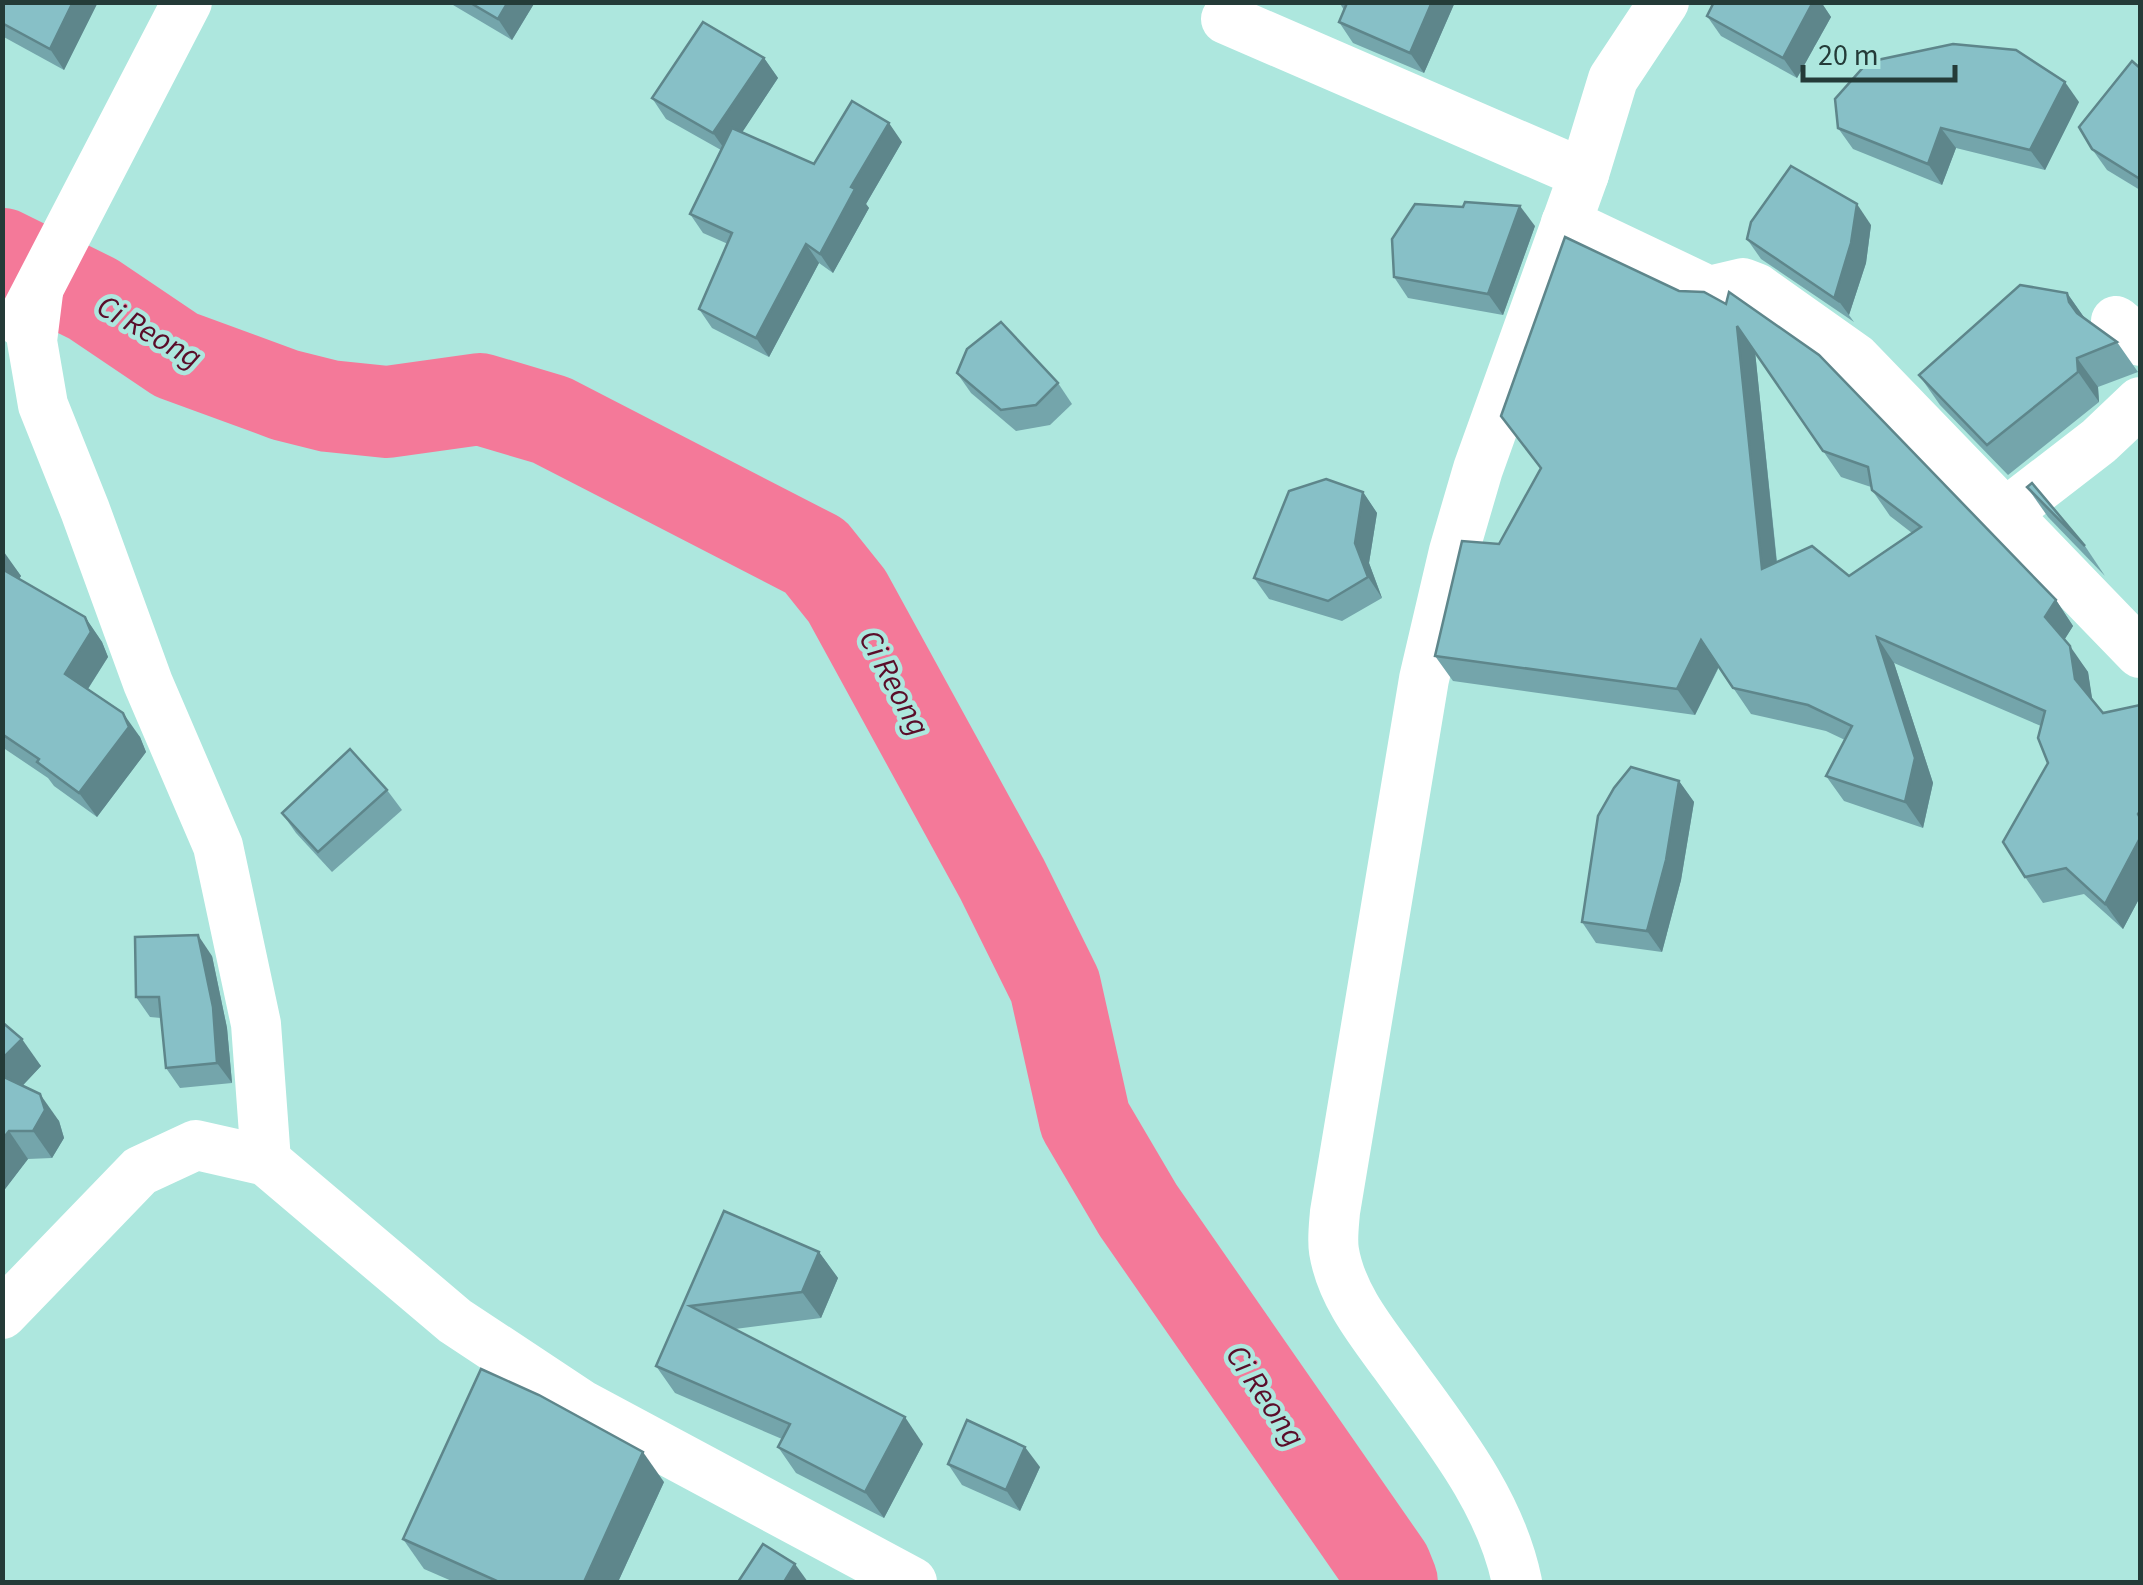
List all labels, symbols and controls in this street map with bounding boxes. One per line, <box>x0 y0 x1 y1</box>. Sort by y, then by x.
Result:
scale bar <box>1803 20 1956 82</box>
text: 20 m <box>1818 34 1879 77</box>
water label: Ci Reong <box>88 283 210 381</box>
water label: Ci Reong <box>847 622 941 744</box>
water label: Ci Reong <box>1214 1336 1316 1456</box>

